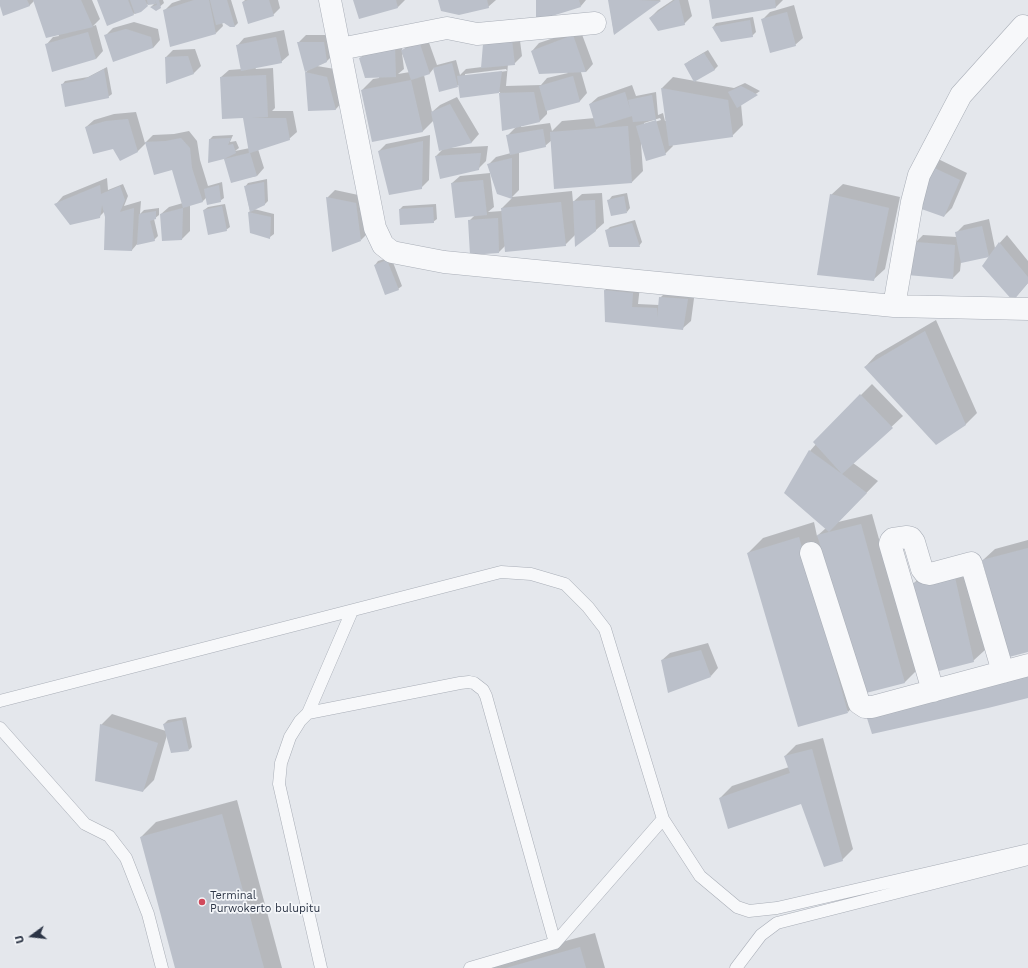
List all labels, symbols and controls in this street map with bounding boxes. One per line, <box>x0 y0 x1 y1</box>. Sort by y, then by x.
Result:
place label: Terminal Purwokerto bulupitu <box>210 889 320 915</box>
marker: Terminal Purwokerto bulupitu <box>197 897 207 907</box>
north arrow <box>12 916 52 956</box>
text: U <box>13 934 27 945</box>

